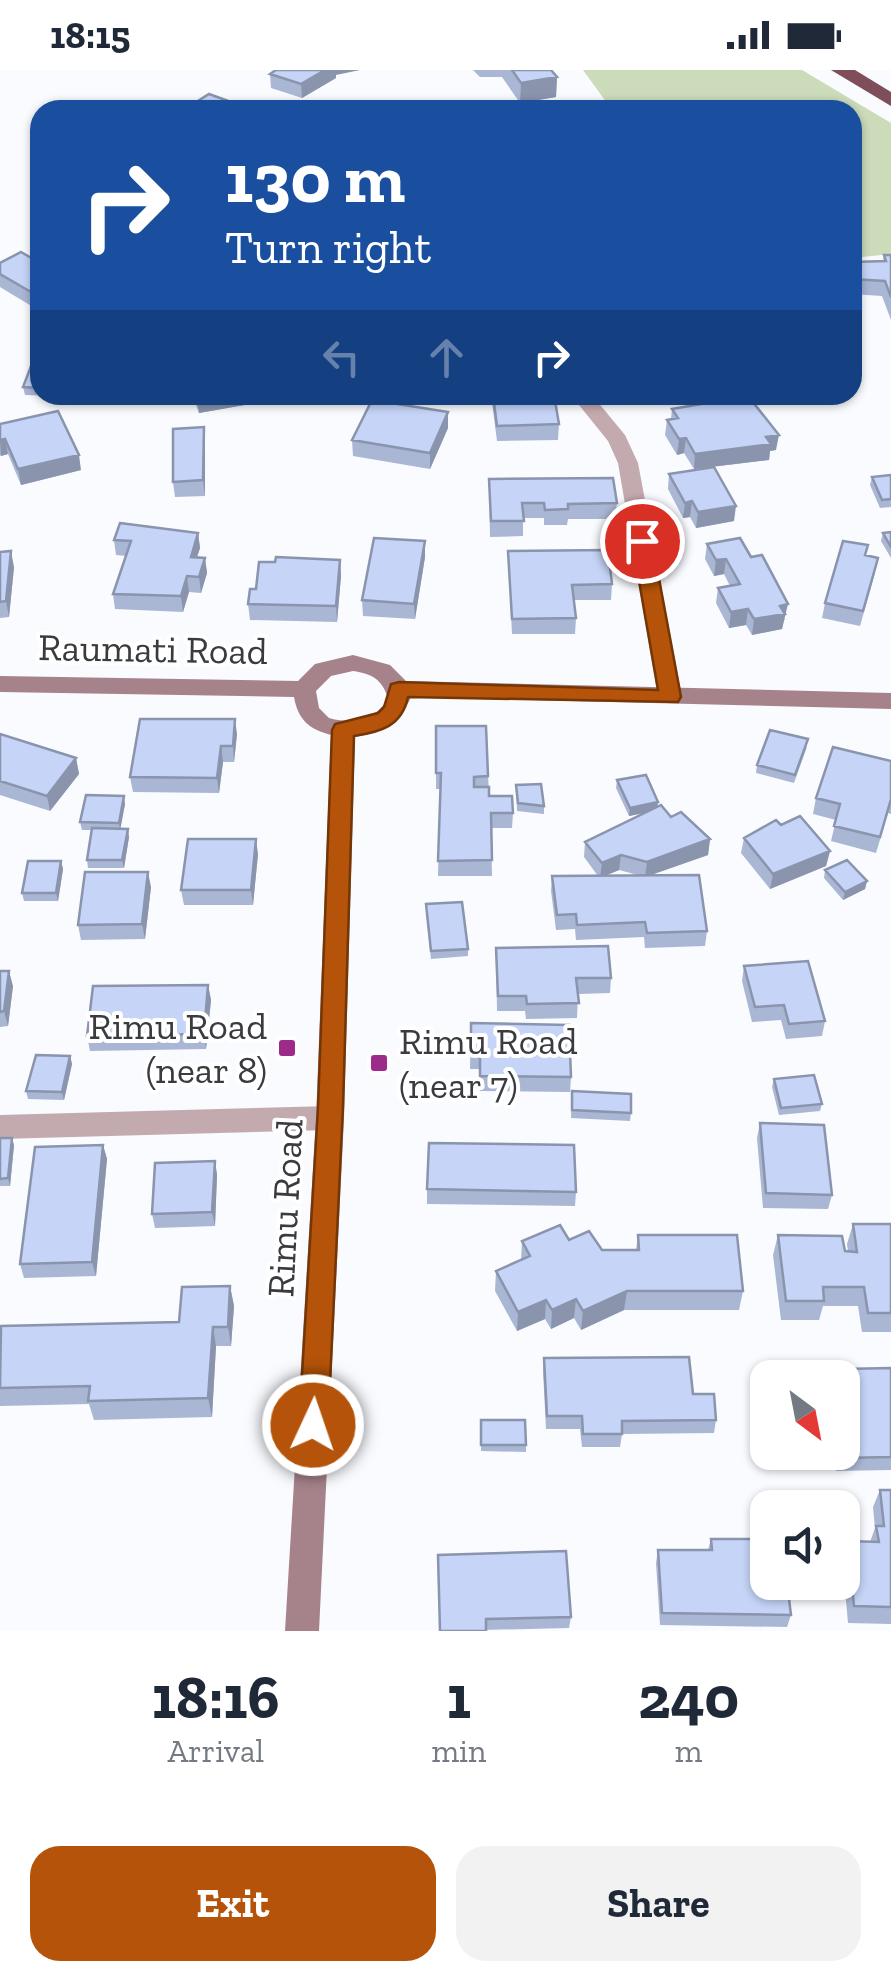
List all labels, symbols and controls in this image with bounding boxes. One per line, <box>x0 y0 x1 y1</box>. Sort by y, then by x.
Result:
text: 18:15 <box>50 12 130 58</box>
text: 130 m <box>225 136 405 220</box>
icon: right <box>60 140 190 270</box>
text: Turn right <box>225 221 431 275</box>
icon: left <box>314 330 369 385</box>
icon: ahead <box>419 330 474 385</box>
icon: right <box>524 330 579 385</box>
pin <box>600 499 685 584</box>
icon: arrive <box>615 514 670 569</box>
street label: Raumati Road <box>38 624 268 674</box>
place label: Rimu Road (near 8) <box>88 1003 267 1093</box>
place label: Rimu Road (near 7) <box>399 1018 578 1108</box>
marker: Rimu Road (near 8) <box>276 1037 298 1059</box>
marker: Rimu Road (near 7) <box>368 1052 390 1074</box>
street label: Rimu Road <box>257 1118 313 1298</box>
north arrow <box>750 1360 860 1470</box>
map controls <box>750 1360 860 1600</box>
position arrow <box>261 1373 365 1477</box>
button: sound <box>750 1490 860 1600</box>
text: 18:16 <box>152 1661 280 1733</box>
text: 1 <box>447 1661 471 1733</box>
text: 240 <box>638 1661 739 1733</box>
text: Arrival <box>168 1732 264 1770</box>
text: min <box>431 1732 486 1770</box>
text: m <box>675 1732 702 1770</box>
button: Exit <box>30 1846 436 1961</box>
button: Share <box>456 1846 861 1961</box>

